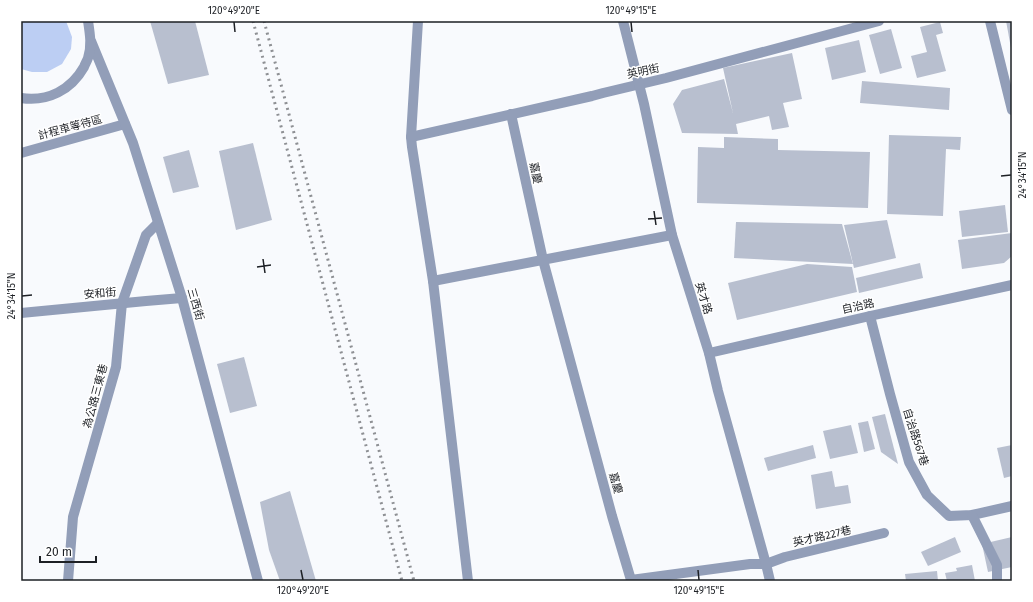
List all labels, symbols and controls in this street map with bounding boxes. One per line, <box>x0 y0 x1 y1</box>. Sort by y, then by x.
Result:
text: 120°49'20"E <box>208 5 260 17</box>
text: 120°49'15"E <box>605 5 657 17</box>
street label: 英明街 <box>626 62 661 81</box>
street label: 計程車等待區 <box>37 113 104 142</box>
text: 24°34'15"N <box>1017 151 1029 199</box>
street label: 嘉慶 <box>527 161 544 185</box>
text: 24°34'15"N <box>6 272 18 320</box>
street label: 英才路 <box>692 280 715 316</box>
street label: 安和街 <box>83 286 117 301</box>
street label: 三西街 <box>185 286 206 322</box>
street label: 自治路 <box>841 296 876 317</box>
street label: 為公路三東巷 <box>81 363 110 430</box>
street label: 自治路567巷 <box>900 407 931 468</box>
street label: 嘉慶 <box>606 471 625 495</box>
street label: 英才路227巷 <box>792 523 853 550</box>
scale bar <box>40 538 96 564</box>
text: 20 m <box>46 545 72 559</box>
text: 120°49'20"E <box>277 585 329 597</box>
text: 120°49'15"E <box>673 585 725 597</box>

